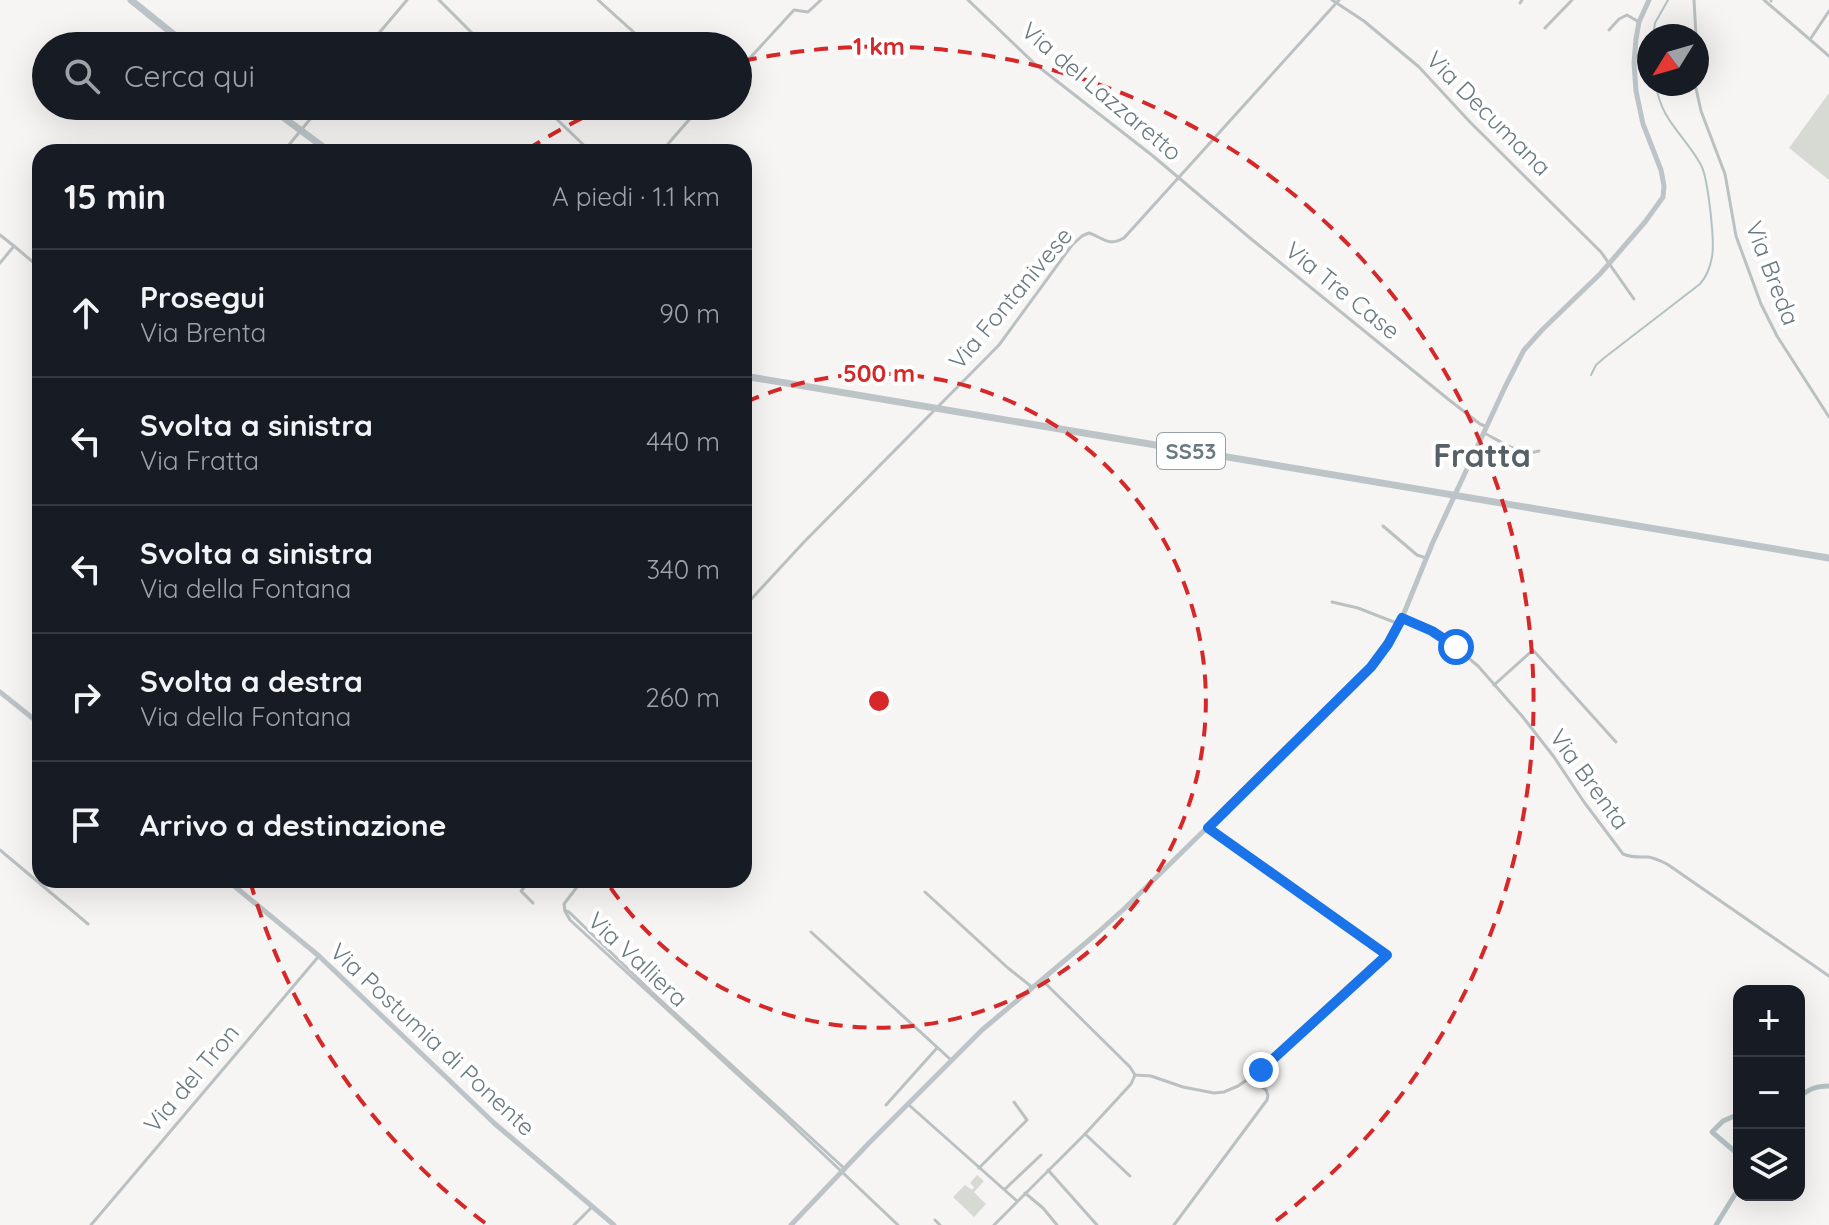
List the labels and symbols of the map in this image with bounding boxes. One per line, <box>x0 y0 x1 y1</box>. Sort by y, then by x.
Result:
street label: Via del Lazzaretto <box>1016 15 1188 167</box>
north arrow <box>1637 24 1709 96</box>
text: 1 km <box>853 31 905 61</box>
street label: Via Decumana <box>1420 44 1558 182</box>
street label: Via Breda <box>1739 217 1807 329</box>
street label: Via Fontanivese <box>942 221 1078 375</box>
street label: Via Tre Case <box>1280 235 1406 345</box>
text: 500 m <box>843 358 915 388</box>
road number: SS53 <box>1157 433 1225 469</box>
district label: Fratta <box>1433 435 1531 475</box>
route start <box>1438 629 1474 665</box>
centre of rings <box>865 687 893 715</box>
street label: Via Brenta <box>1544 723 1636 835</box>
street label: Via Valliera <box>582 905 694 1013</box>
street label: Via Postumia di Ponente <box>324 936 542 1142</box>
street label: Via del Tron <box>137 1018 245 1138</box>
route end <box>1243 1052 1279 1088</box>

